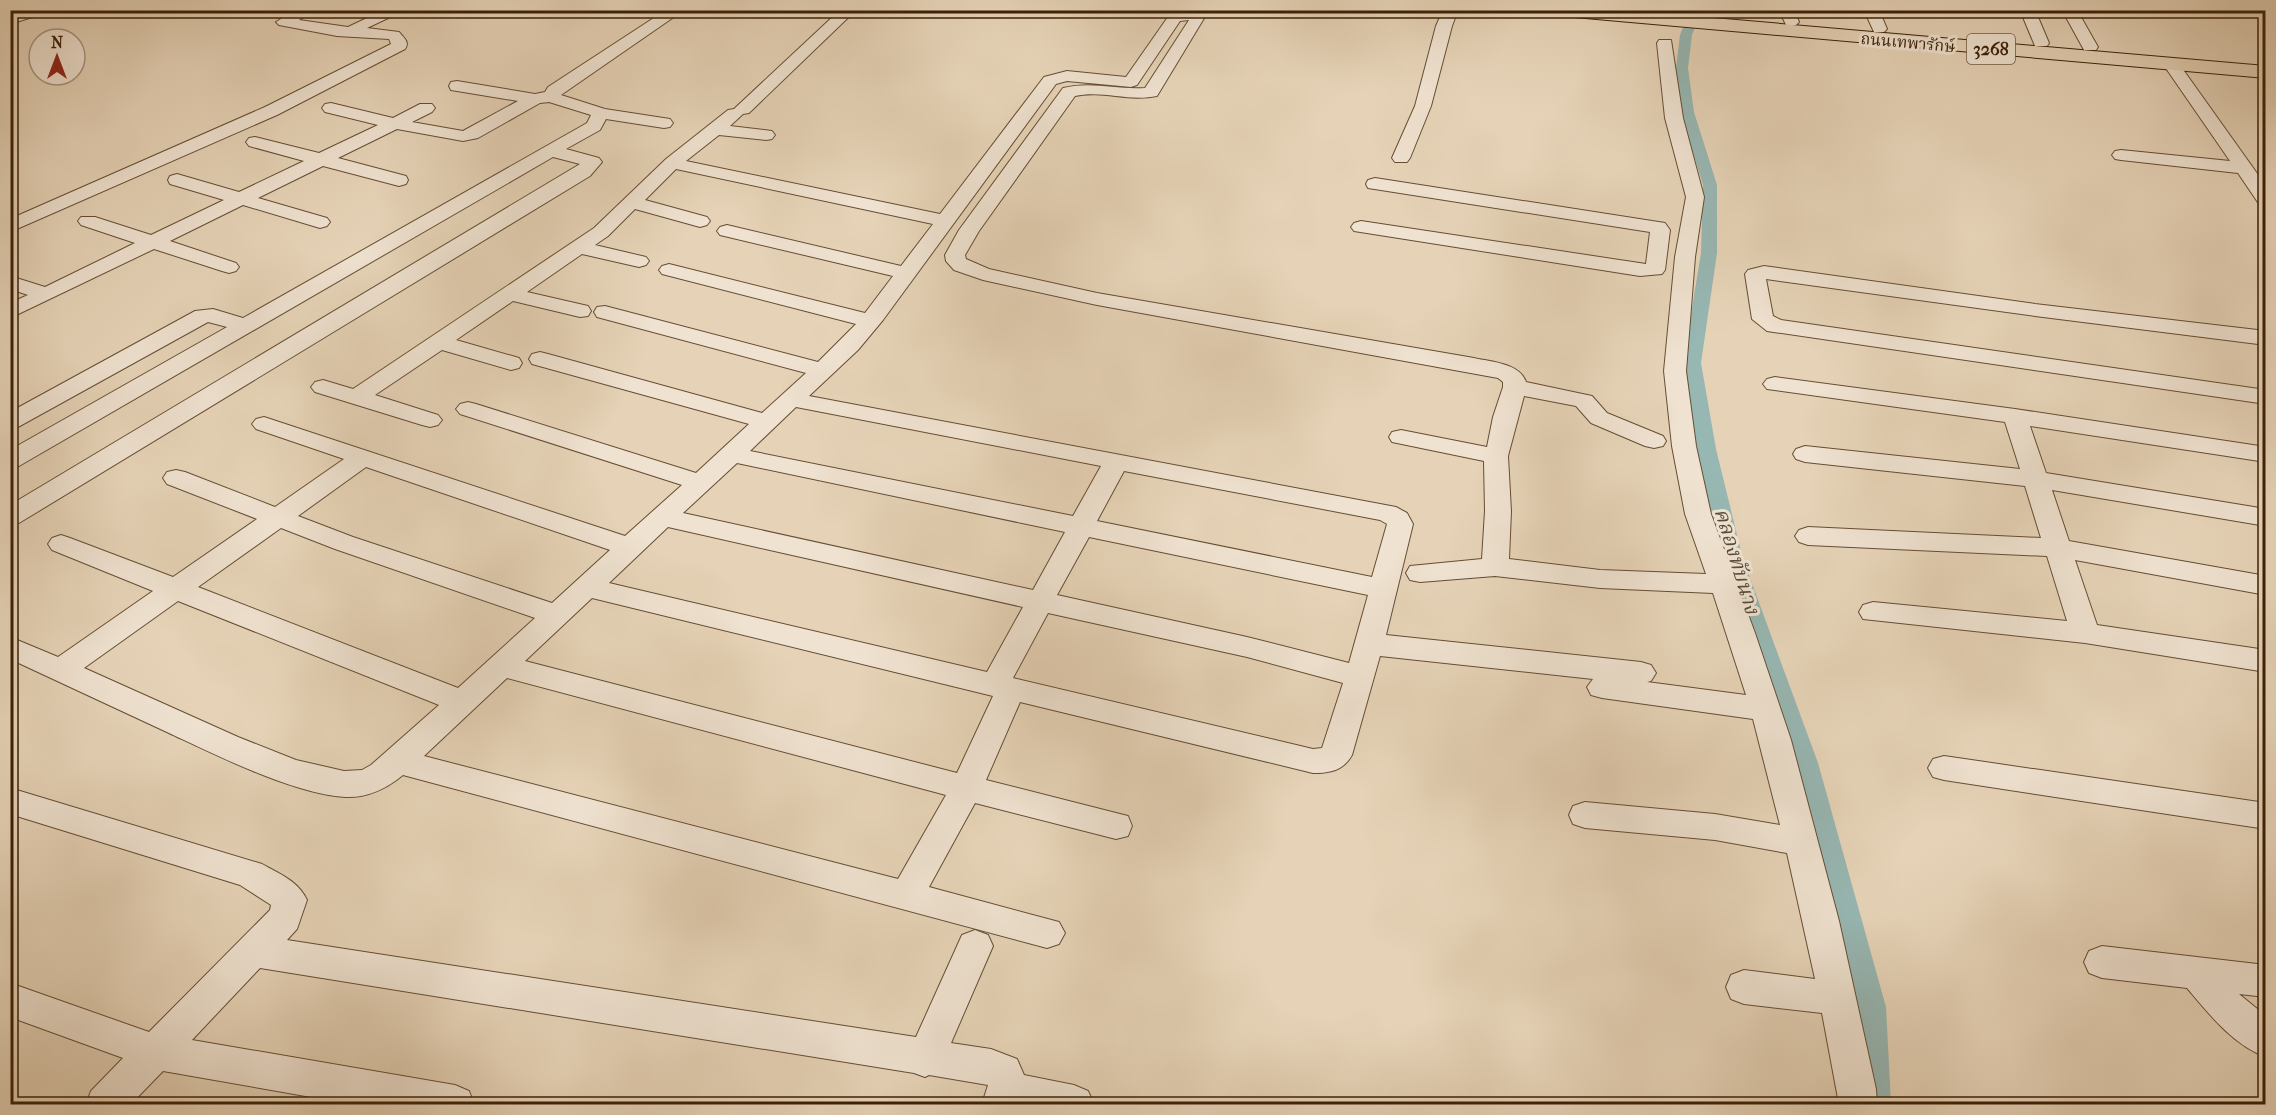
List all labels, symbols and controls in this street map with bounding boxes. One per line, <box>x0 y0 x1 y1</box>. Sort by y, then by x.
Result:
north arrow <box>27 27 87 87</box>
street label: ถนนเทพารักษ์ <box>1860 29 1956 56</box>
text: N <box>51 33 64 52</box>
road number: 3268 <box>1967 34 2015 64</box>
water label: คลองทับนาง <box>1710 505 1765 618</box>

